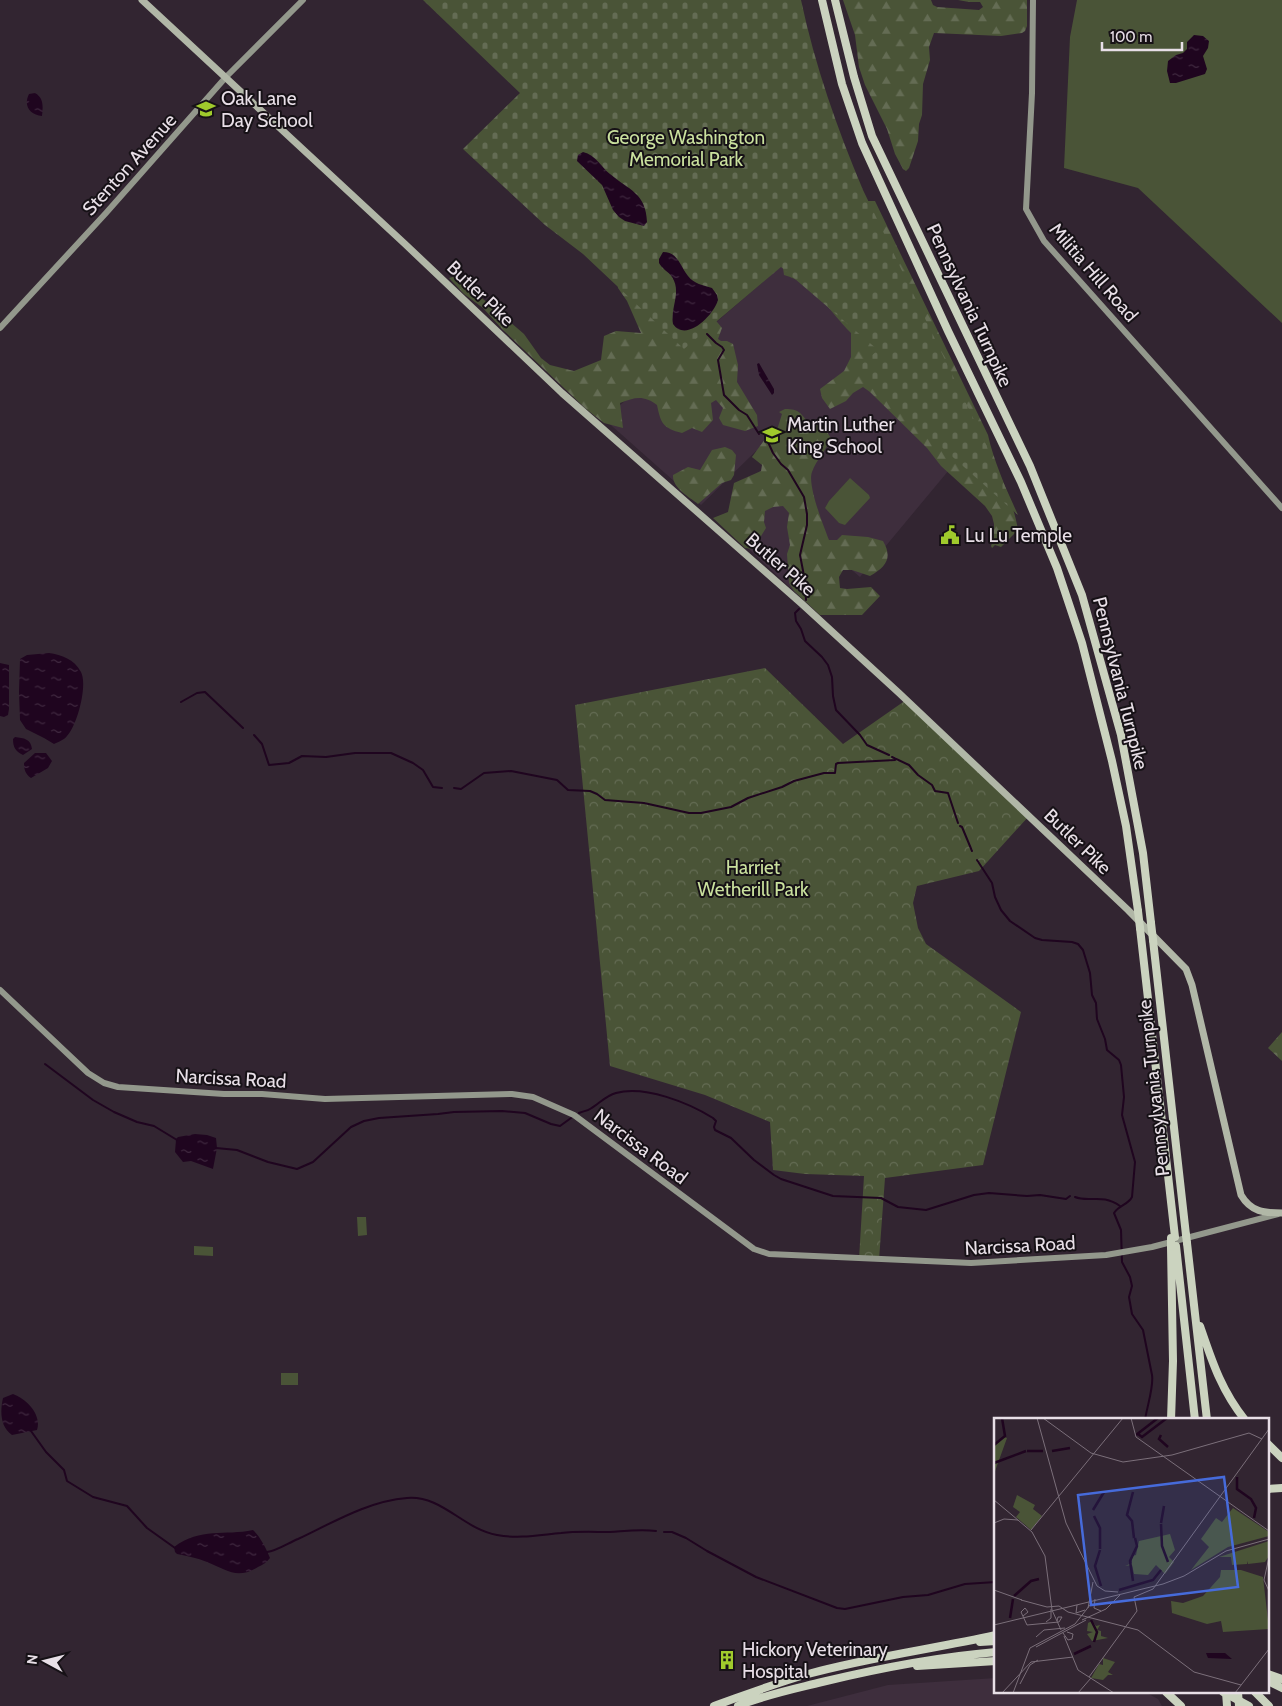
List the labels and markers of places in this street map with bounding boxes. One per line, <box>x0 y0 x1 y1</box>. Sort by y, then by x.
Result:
place label: Oak Lane Day School <box>221 87 313 132</box>
school or university icon: Oak Lane Day School <box>195 98 217 120</box>
place label: Martin Luther King School <box>787 413 895 458</box>
school or university icon: Martin Luther King School <box>761 424 783 446</box>
public building icon: Lu Lu Temple <box>939 524 961 546</box>
place label: Lu Lu Temple <box>965 524 1072 547</box>
place label: Hickory Veterinary Hospital <box>742 1638 888 1683</box>
building icon: Hickory Veterinary Hospital <box>716 1649 738 1671</box>

